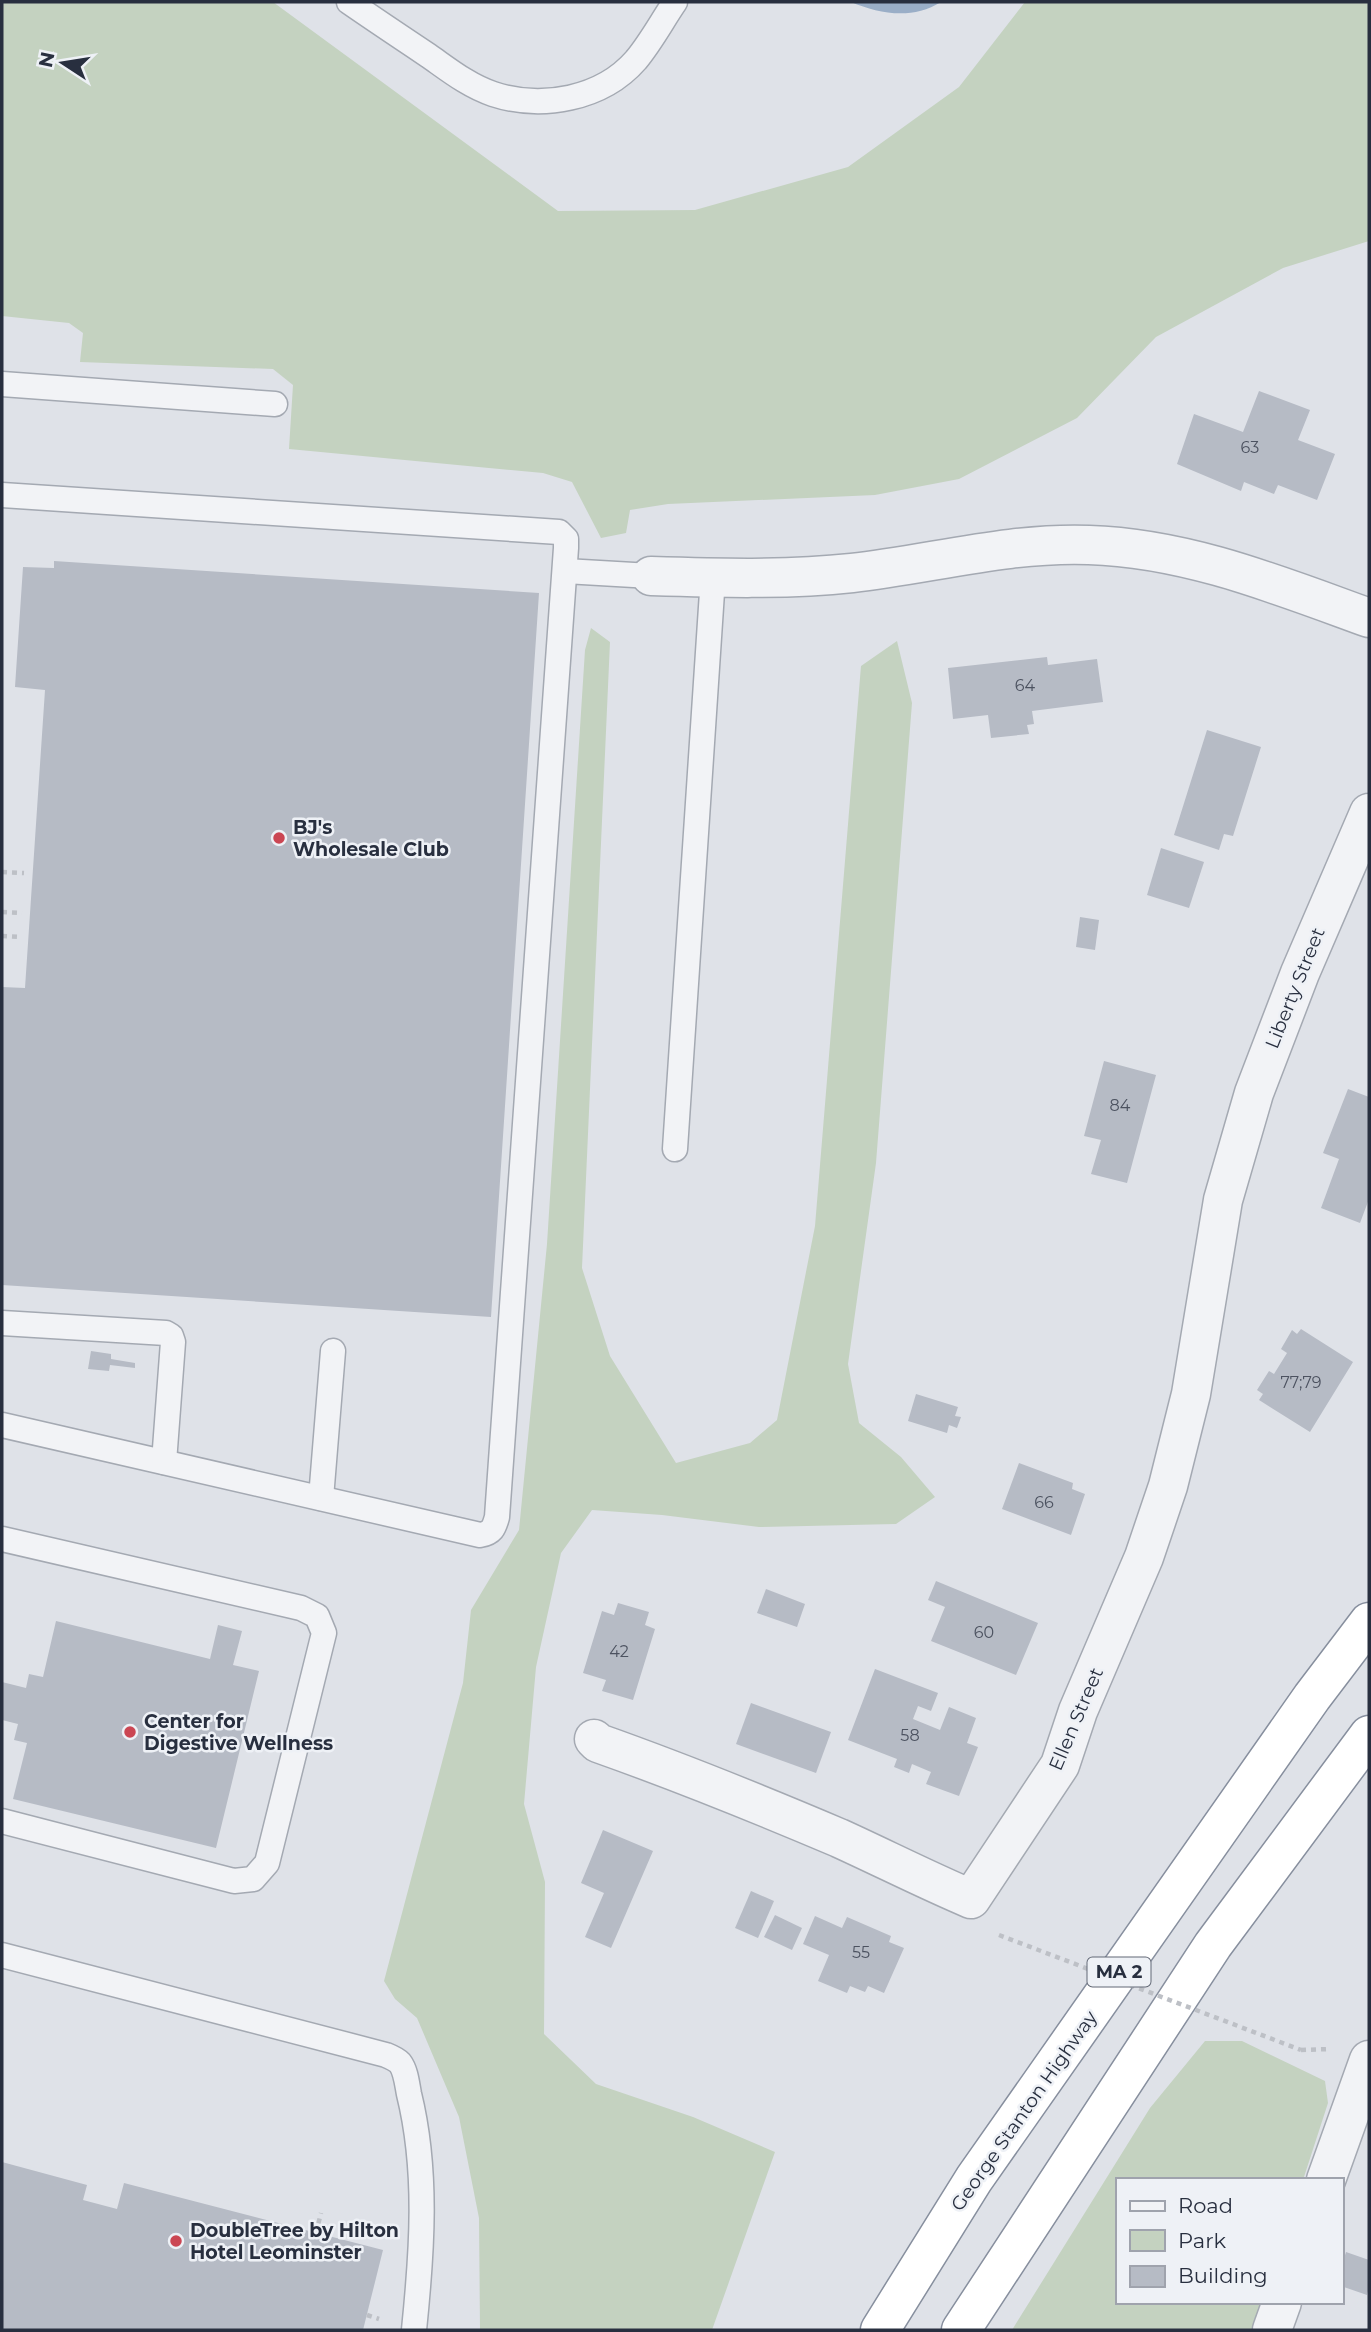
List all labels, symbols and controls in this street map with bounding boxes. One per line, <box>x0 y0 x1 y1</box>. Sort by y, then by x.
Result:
north arrow <box>28 28 98 98</box>
text: N <box>34 50 60 69</box>
house number: 63 <box>1241 438 1259 457</box>
house number: 64 <box>1015 676 1036 695</box>
place label: BJ's Wholesale Club <box>293 816 449 861</box>
marker: BJ's Wholesale Club <box>271 830 287 846</box>
street label: Liberty Street <box>1260 924 1330 1052</box>
house number: 84 <box>1110 1096 1131 1115</box>
house number: 77;79 <box>1280 1373 1322 1392</box>
house number: 66 <box>1034 1493 1054 1512</box>
house number: 60 <box>974 1623 994 1642</box>
house number: 42 <box>609 1642 629 1661</box>
street label: Ellen Street <box>1044 1664 1108 1774</box>
place label: Center for Digestive Wellness <box>144 1710 333 1755</box>
marker: Center for Digestive Wellness <box>122 1724 138 1740</box>
house number: 58 <box>900 1726 920 1745</box>
house number: 55 <box>852 1943 870 1962</box>
road number: MA 2 <box>1088 1958 1150 1986</box>
street label: George Stanton Highway <box>946 2006 1102 2215</box>
legend <box>1116 2178 1343 2304</box>
text: Road <box>1178 2193 1233 2218</box>
place label: DoubleTree by Hilton Hotel Leominster <box>190 2219 399 2264</box>
text: Park <box>1178 2228 1226 2253</box>
marker: DoubleTree by Hilton Hotel Leominster <box>168 2233 184 2249</box>
text: Building <box>1178 2263 1268 2288</box>

